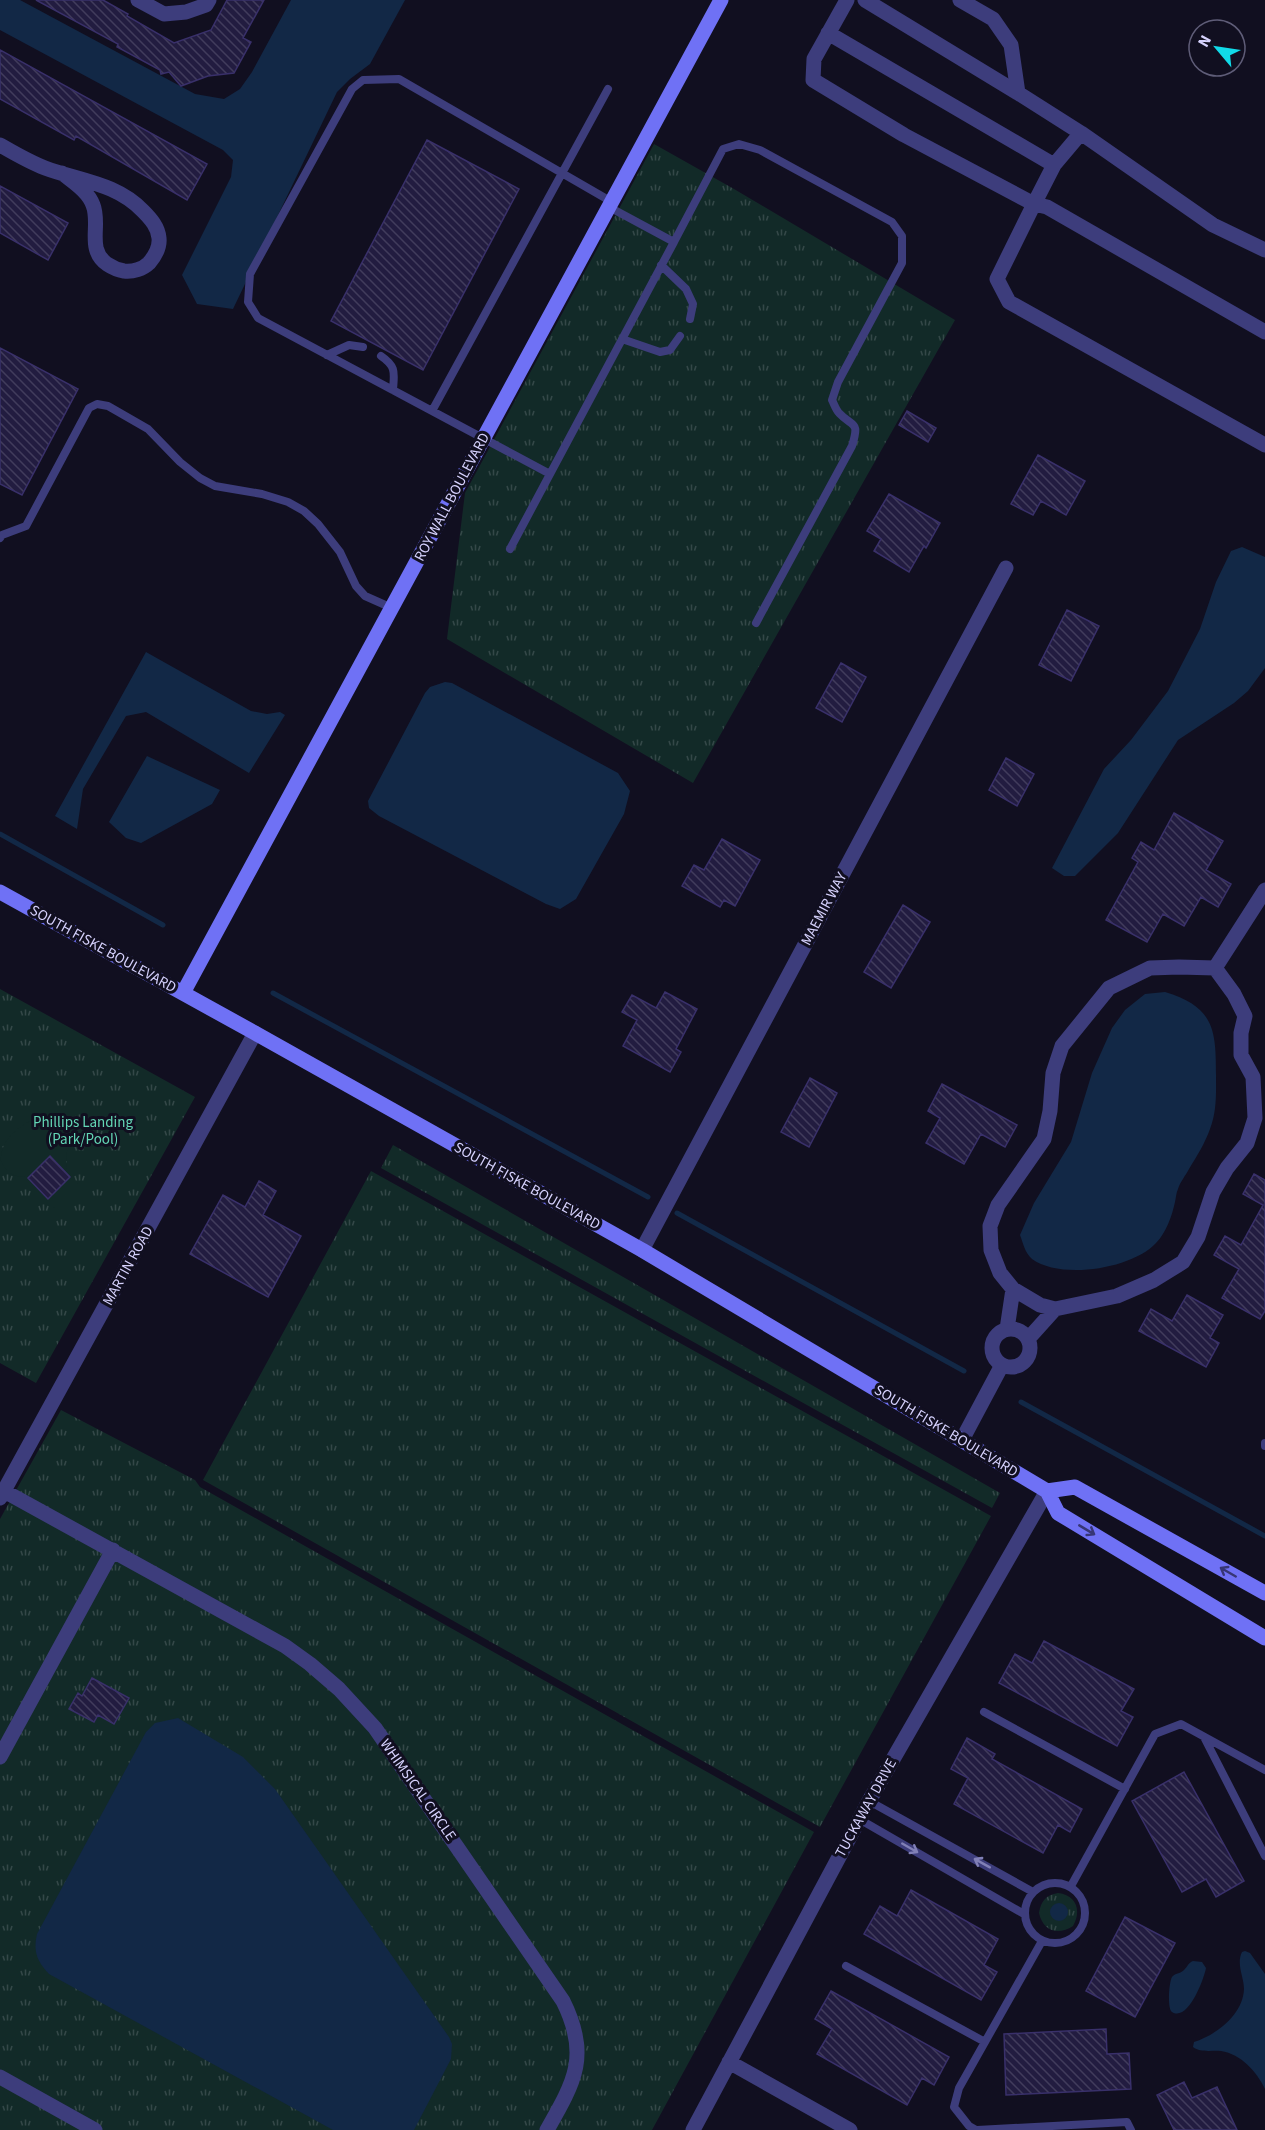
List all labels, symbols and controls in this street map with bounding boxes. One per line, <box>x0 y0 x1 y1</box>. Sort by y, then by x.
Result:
north arrow <box>1187 18 1247 78</box>
text: N <box>1193 31 1217 51</box>
street label: ROY WALL BOULEVARD <box>409 429 495 565</box>
street label: MAEMIR WAY <box>796 868 853 949</box>
street label: SOUTH FISKE BOULEVARD <box>26 900 180 998</box>
park label: Phillips Landing (Park/Pool) <box>33 1112 133 1150</box>
street label: SOUTH FISKE BOULEVARD <box>450 1137 604 1235</box>
street label: MARTIN ROAD <box>98 1223 158 1309</box>
street label: SOUTH FISKE BOULEVARD <box>870 1380 1022 1482</box>
one-way arrow <box>1078 1525 1095 1537</box>
one-way arrow <box>1220 1566 1238 1577</box>
street label: WHIMSICAL CIRCLE <box>375 1735 461 1845</box>
street label: TUCKAWAY DRIVE <box>830 1755 902 1861</box>
one-way arrow <box>901 1842 918 1854</box>
one-way arrow <box>974 1857 991 1869</box>

